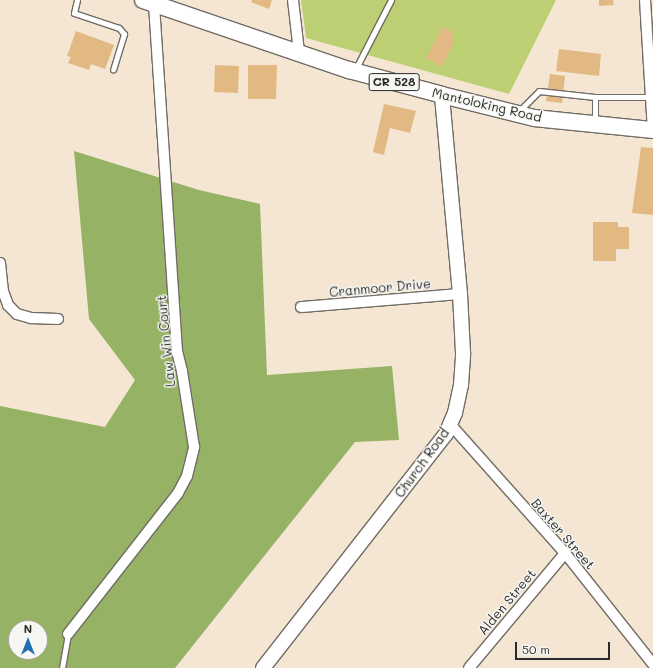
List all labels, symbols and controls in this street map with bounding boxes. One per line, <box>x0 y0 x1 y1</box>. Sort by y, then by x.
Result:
road number: CR 528 <box>368 72 420 92</box>
street label: Mantoloking Road <box>431 85 543 125</box>
street label: Cranmoor Drive <box>329 276 431 300</box>
street label: Law Win Court <box>153 294 179 388</box>
street label: Church Road <box>392 425 452 501</box>
street label: Baxter Street <box>528 495 598 573</box>
street label: Alden Street <box>475 566 539 638</box>
north arrow <box>8 620 48 660</box>
text: N <box>24 621 32 636</box>
scale bar <box>517 634 612 660</box>
text: 50 m <box>522 641 550 657</box>

